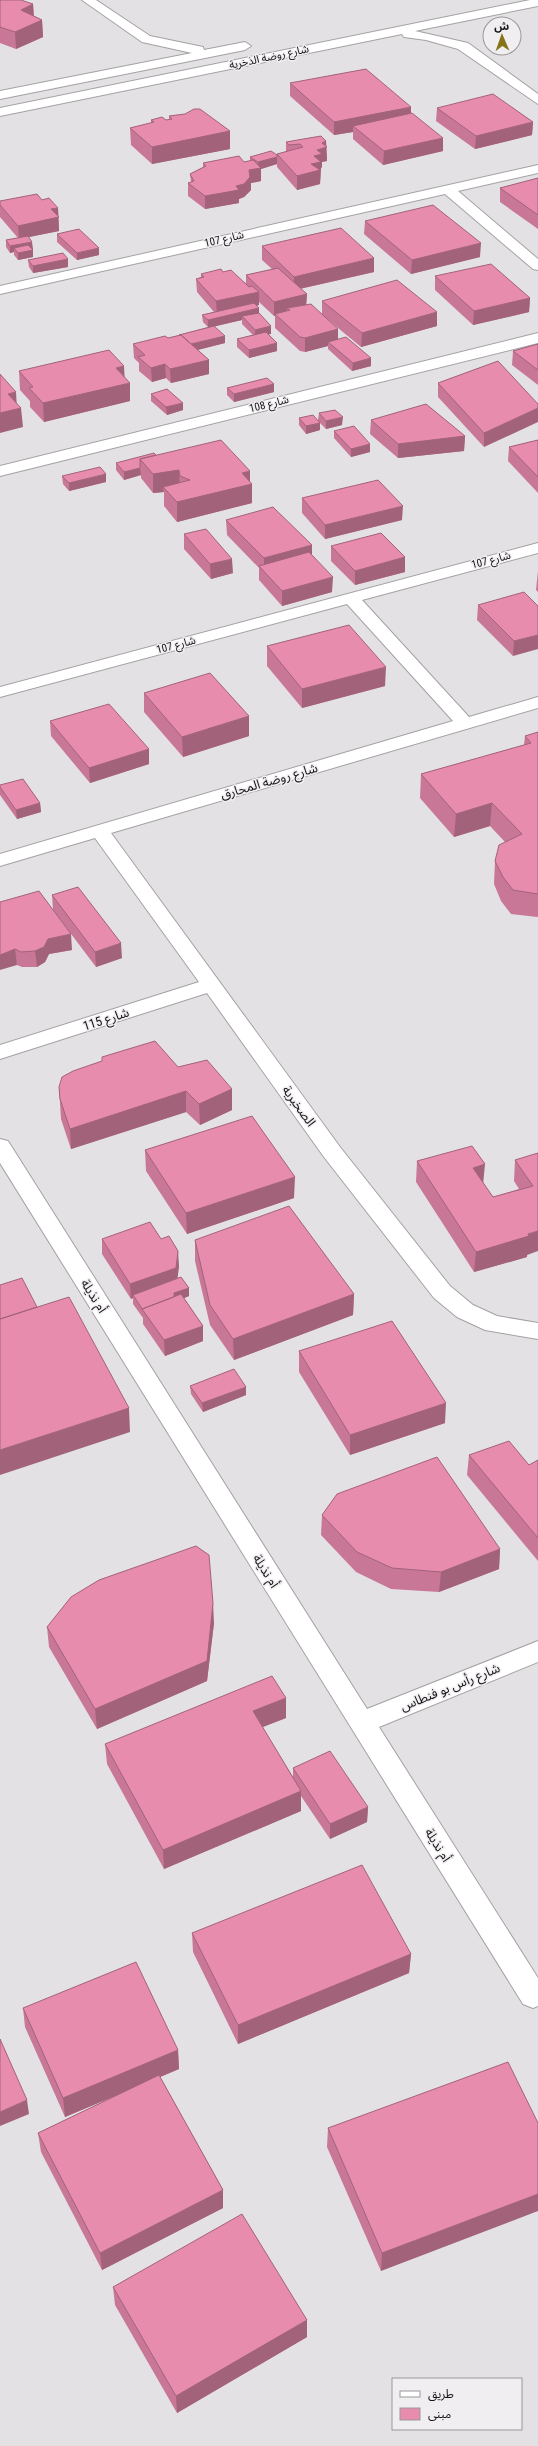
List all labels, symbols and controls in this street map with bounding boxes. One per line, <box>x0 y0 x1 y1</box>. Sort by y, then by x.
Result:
north arrow <box>482 16 522 56</box>
text: ش <box>494 20 509 33</box>
street label: شارع روضة الذخرية <box>228 42 311 73</box>
street label: شارع 107 <box>203 228 246 251</box>
street label: شارع 108 <box>248 393 291 416</box>
street label: شارع 107 <box>470 548 513 572</box>
street label: شارع 107 <box>155 633 198 657</box>
street label: شارع روضة المحارق <box>219 760 320 805</box>
street label: شارع 115 <box>81 1005 132 1036</box>
street label: الصخبرية <box>279 1083 319 1129</box>
street label: أم نذيلة <box>76 1276 111 1317</box>
street label: أم نذيلة <box>248 1551 283 1592</box>
street label: شارع رأس بو فنطاس <box>398 1660 503 1717</box>
street label: أم نذيلة <box>420 1825 455 1866</box>
legend <box>392 2378 522 2430</box>
text: طريق <box>428 2387 454 2402</box>
text: مبنى <box>428 2407 451 2421</box>

